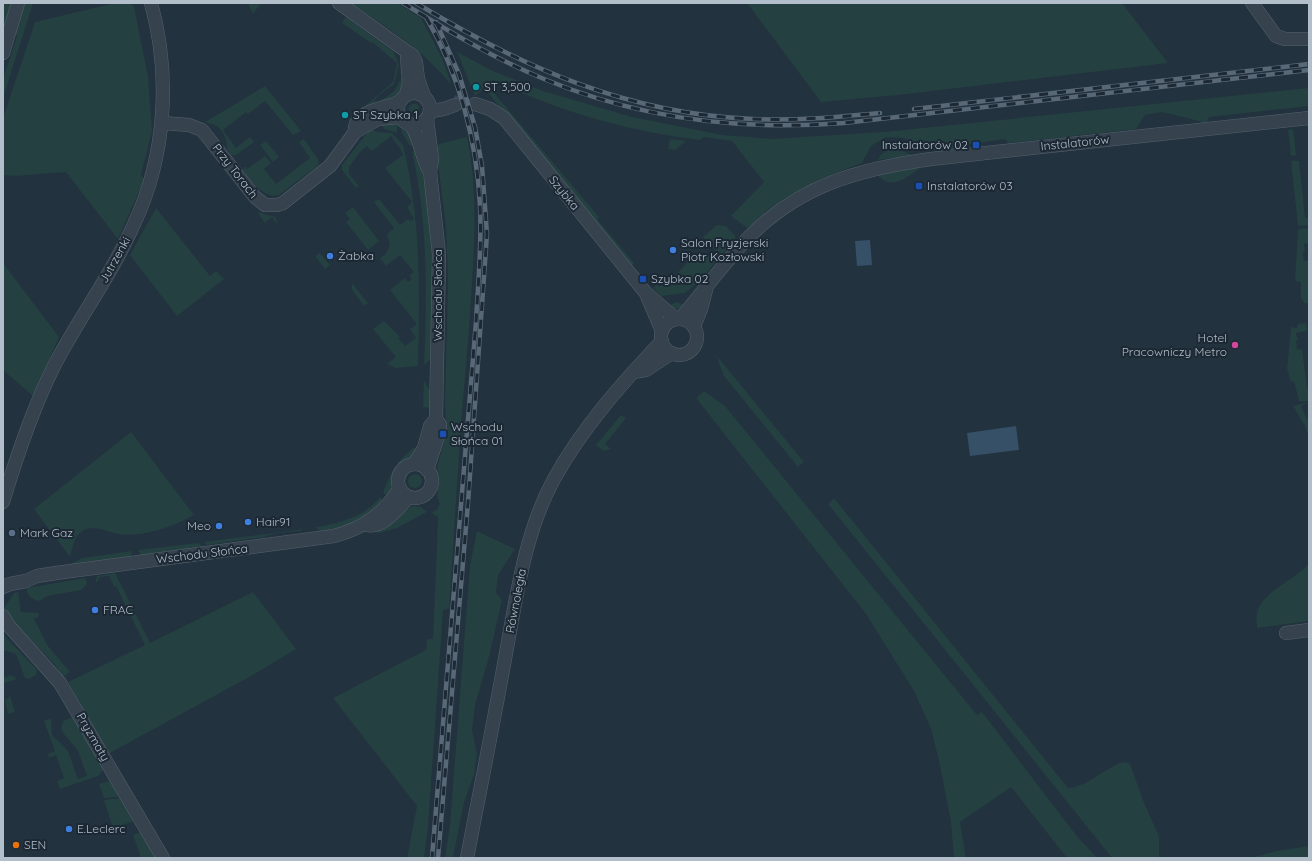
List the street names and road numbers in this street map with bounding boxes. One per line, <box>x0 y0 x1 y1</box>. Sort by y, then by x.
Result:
street label: Instalatorów <box>1040 131 1110 154</box>
street label: Przy Torach <box>209 140 261 201</box>
street label: Szybka <box>546 172 583 213</box>
street label: Jutrzenki <box>96 234 133 286</box>
street label: Wschodu Słońca <box>430 249 445 341</box>
street label: Wschodu Słońca <box>155 540 249 567</box>
street label: Równoległa <box>502 567 529 634</box>
street label: Pryzmaty <box>74 710 113 764</box>

